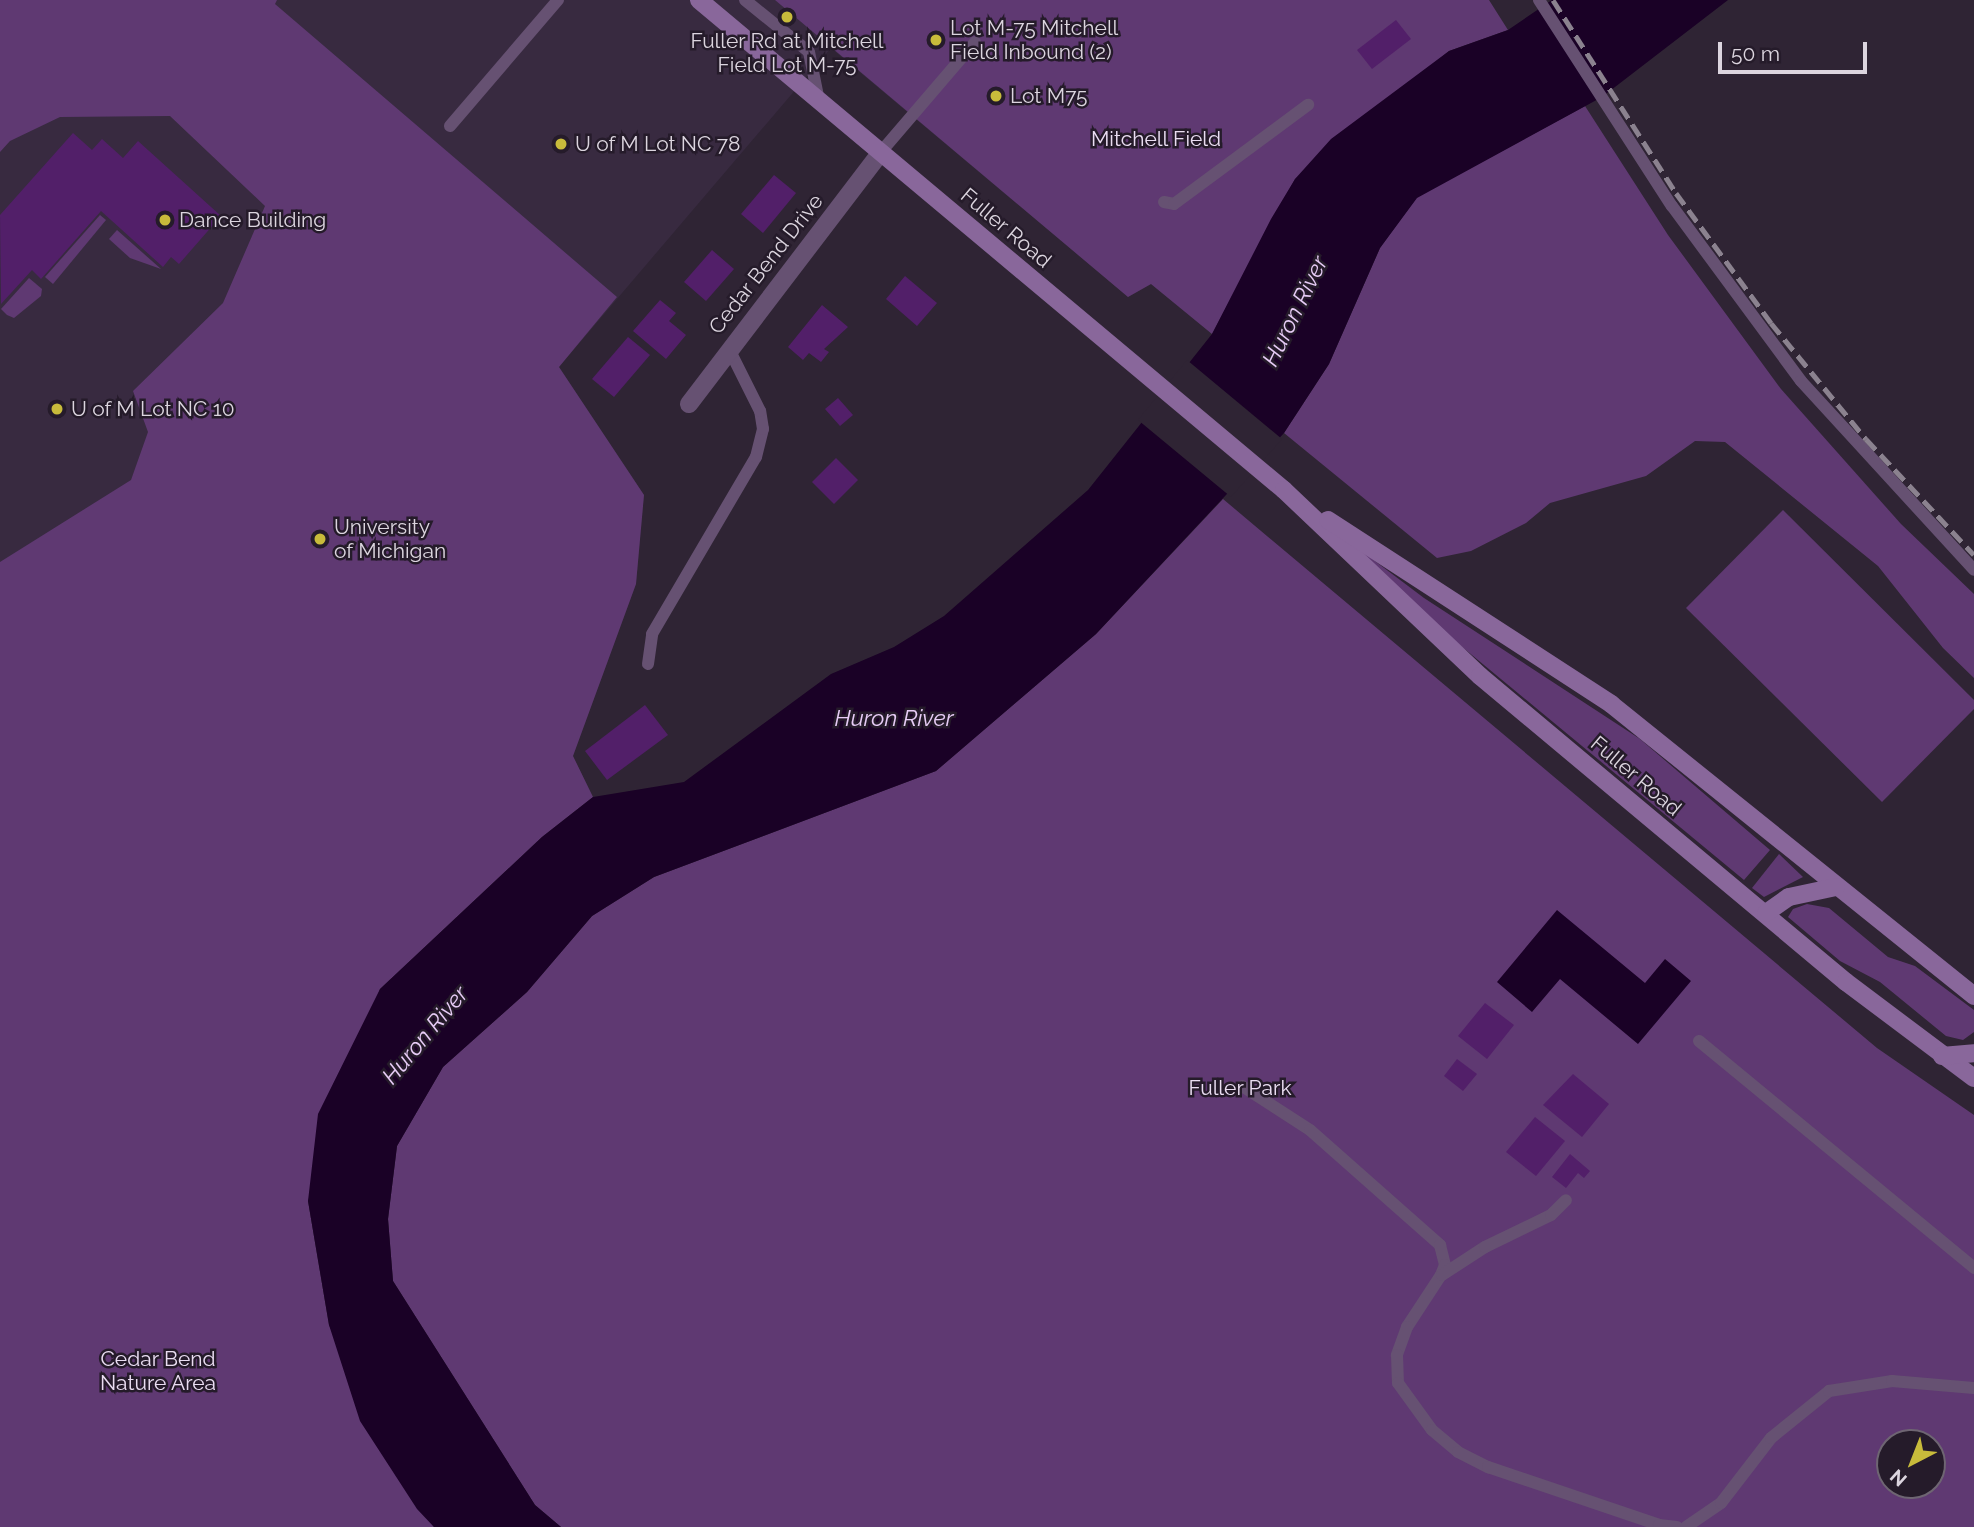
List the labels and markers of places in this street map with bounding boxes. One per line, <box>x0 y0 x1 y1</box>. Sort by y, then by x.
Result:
marker: Fuller Rd at Mitchell Field Lot M-75 <box>779 9 795 25</box>
place label: Lot M-75 Mitchell Field Inbound (2) <box>950 15 1118 65</box>
place label: Fuller Rd at Mitchell Field Lot M-75 <box>690 28 884 78</box>
marker: Lot M-75 Mitchell Field Inbound (2) <box>928 32 944 48</box>
place label: Lot M75 <box>1010 83 1088 109</box>
marker: Lot M75 <box>988 88 1004 104</box>
place label: U of M Lot NC 78 <box>575 131 741 157</box>
marker: U of M Lot NC 78 <box>553 136 569 152</box>
place label: Dance Building <box>179 207 326 233</box>
marker: Dance Building <box>157 212 173 228</box>
place label: U of M Lot NC 10 <box>71 396 235 422</box>
marker: U of M Lot NC 10 <box>49 401 65 417</box>
place label: University of Michigan <box>334 514 447 564</box>
marker: University of Michigan <box>312 531 328 547</box>

